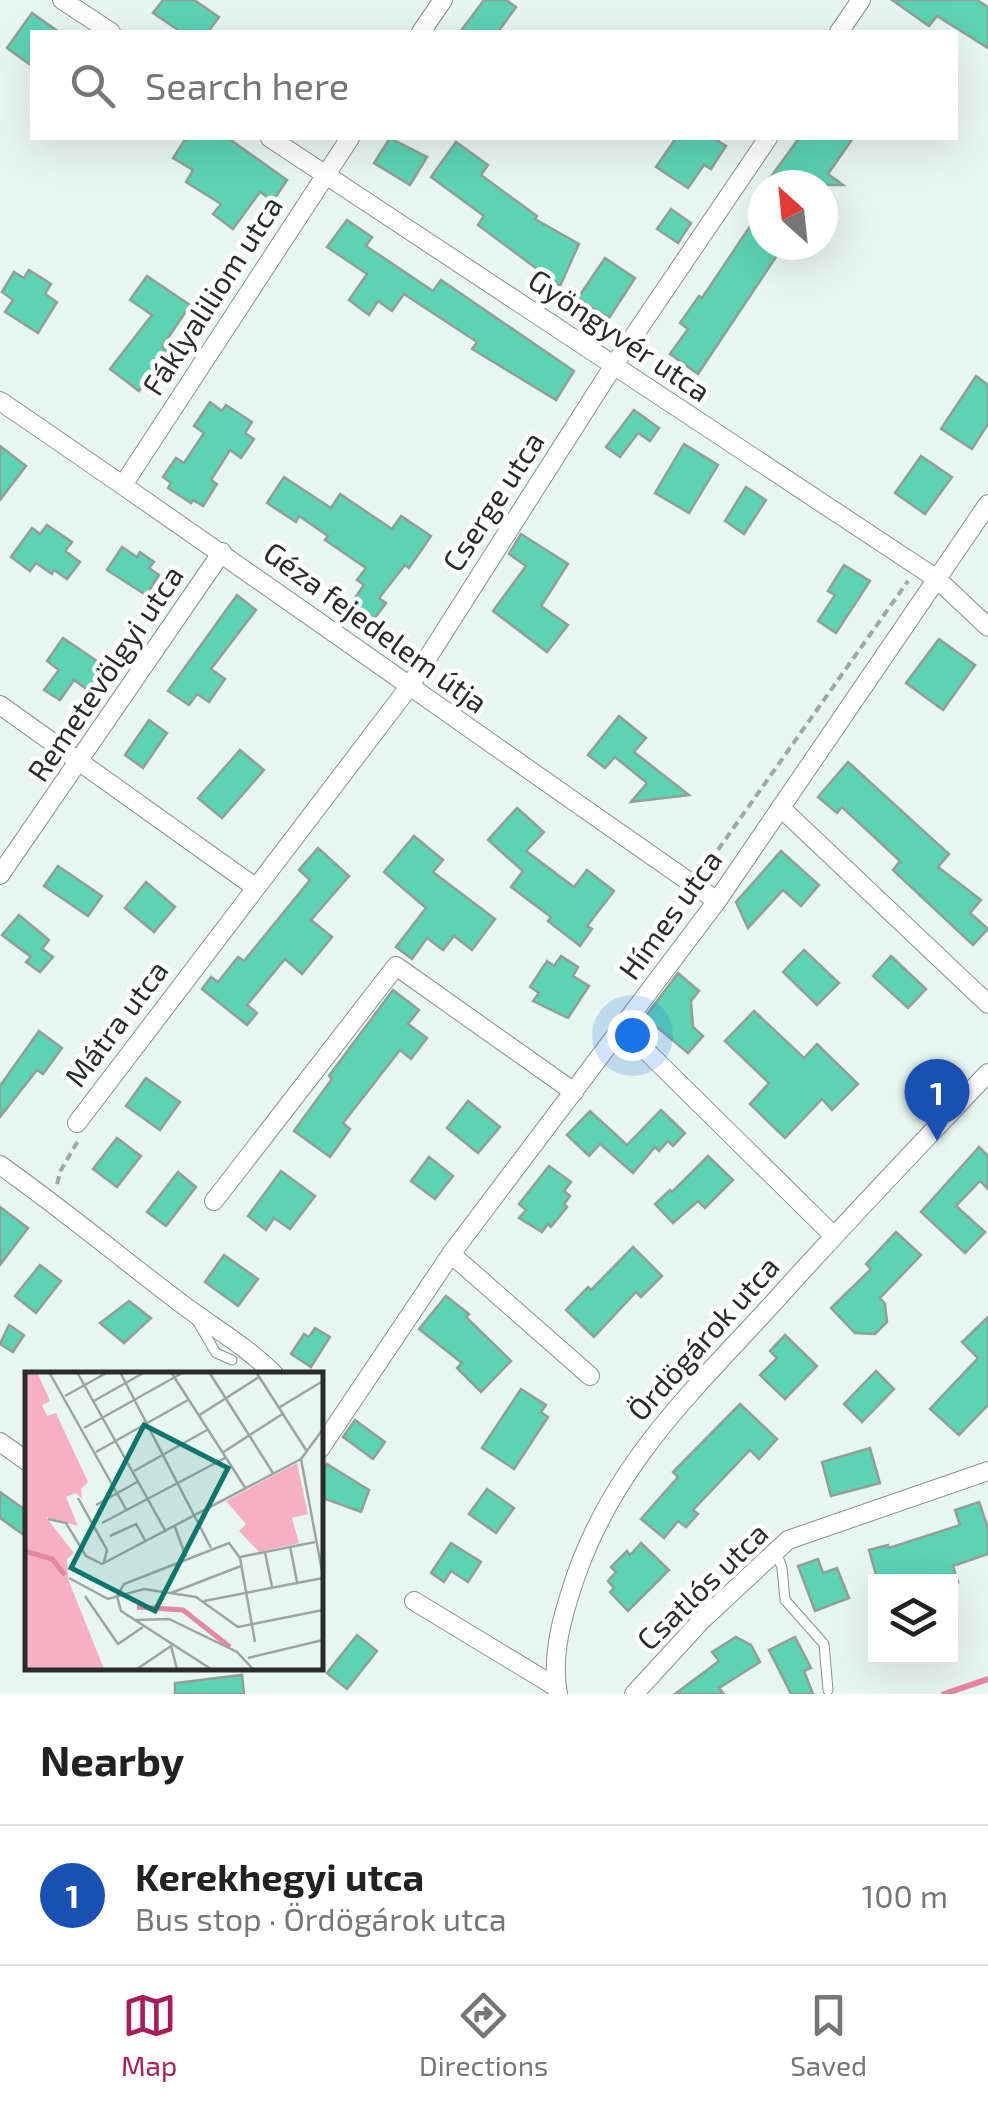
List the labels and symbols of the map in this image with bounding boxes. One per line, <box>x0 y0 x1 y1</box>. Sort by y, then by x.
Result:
north arrow <box>748 170 838 260</box>
street label: Fáklyaliliom utca <box>134 189 289 401</box>
street label: Gyöngyvér utca <box>523 260 718 408</box>
street label: Cserge utca <box>434 424 551 578</box>
street label: Géza fejedelem útja <box>257 533 495 720</box>
street label: Remetevölgyi utca <box>19 558 190 788</box>
street label: Hímes utca <box>610 842 728 986</box>
street label: Mátra utca <box>56 952 175 1093</box>
your location <box>607 1010 658 1061</box>
pin: 1 <box>904 1058 970 1141</box>
street label: Ördögárok utca <box>619 1248 786 1427</box>
inset map <box>25 1372 322 1669</box>
street label: Csatlós utca <box>629 1514 774 1657</box>

